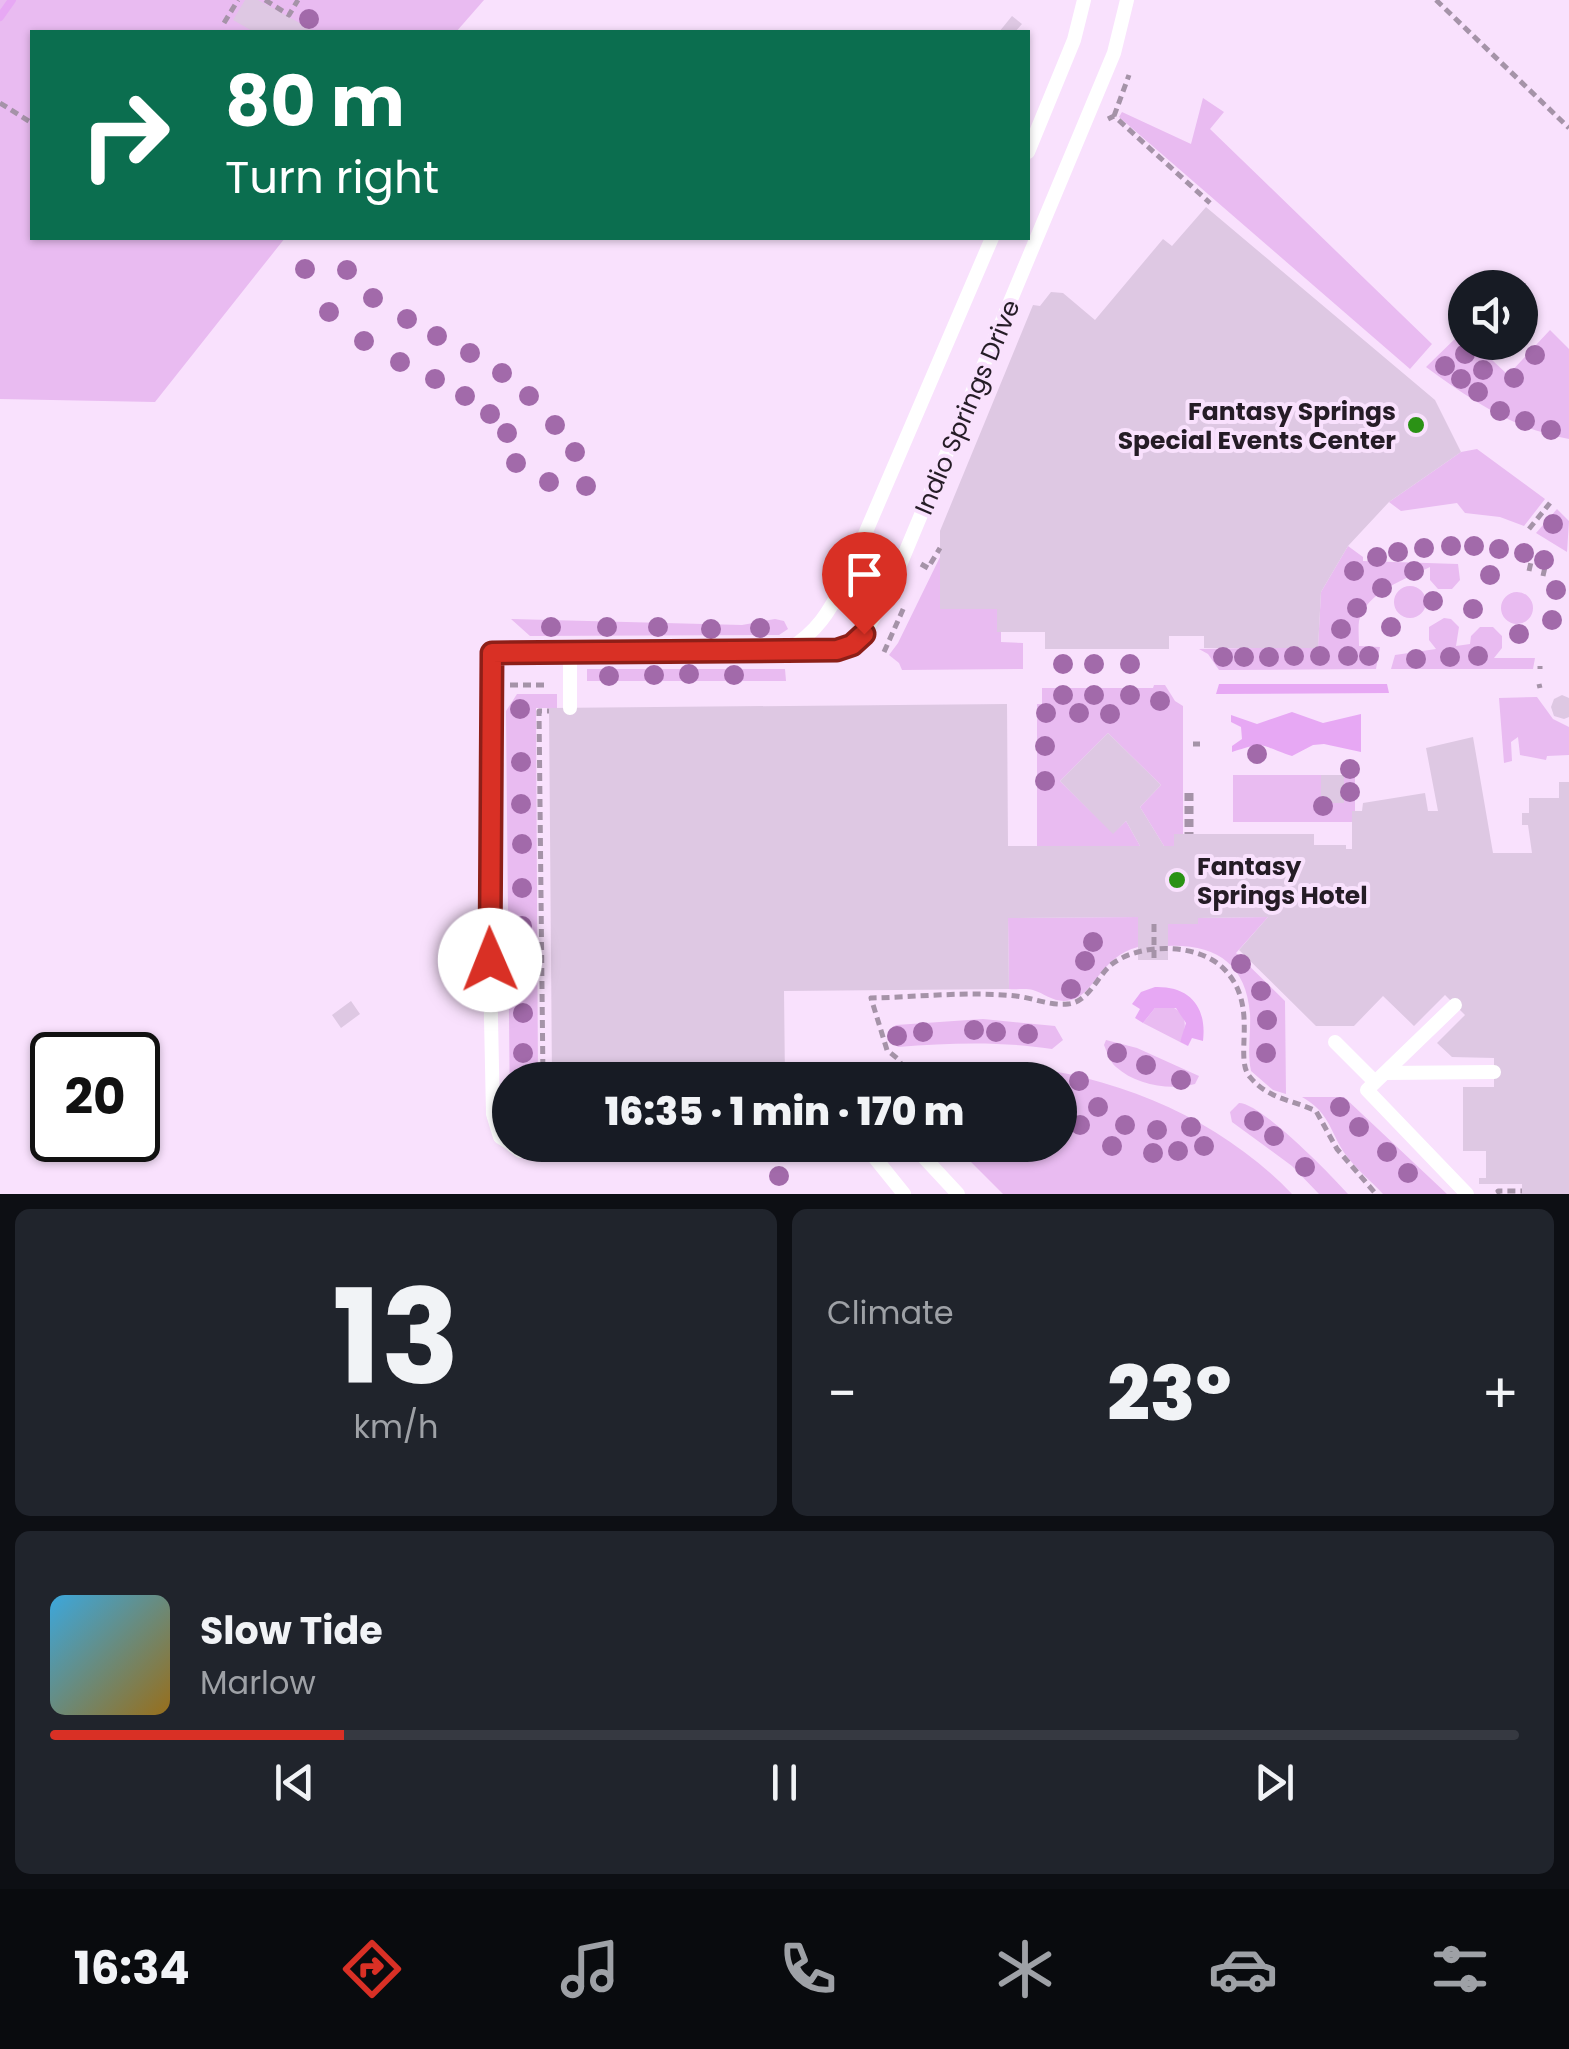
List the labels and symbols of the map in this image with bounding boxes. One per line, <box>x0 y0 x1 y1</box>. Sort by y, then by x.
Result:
street label: Indio Springs Drive <box>906 294 1029 520</box>
place label: Fantasy Springs Special Events Center <box>1118 394 1396 458</box>
marker: Fantasy Springs Special Events Center <box>1405 414 1427 436</box>
pin <box>822 532 907 635</box>
place label: Fantasy Springs Hotel <box>1197 849 1368 913</box>
marker: Fantasy Springs Hotel <box>1166 869 1188 891</box>
position arrow <box>438 908 542 1012</box>
speed limit sign: 20 <box>30 1032 160 1162</box>

